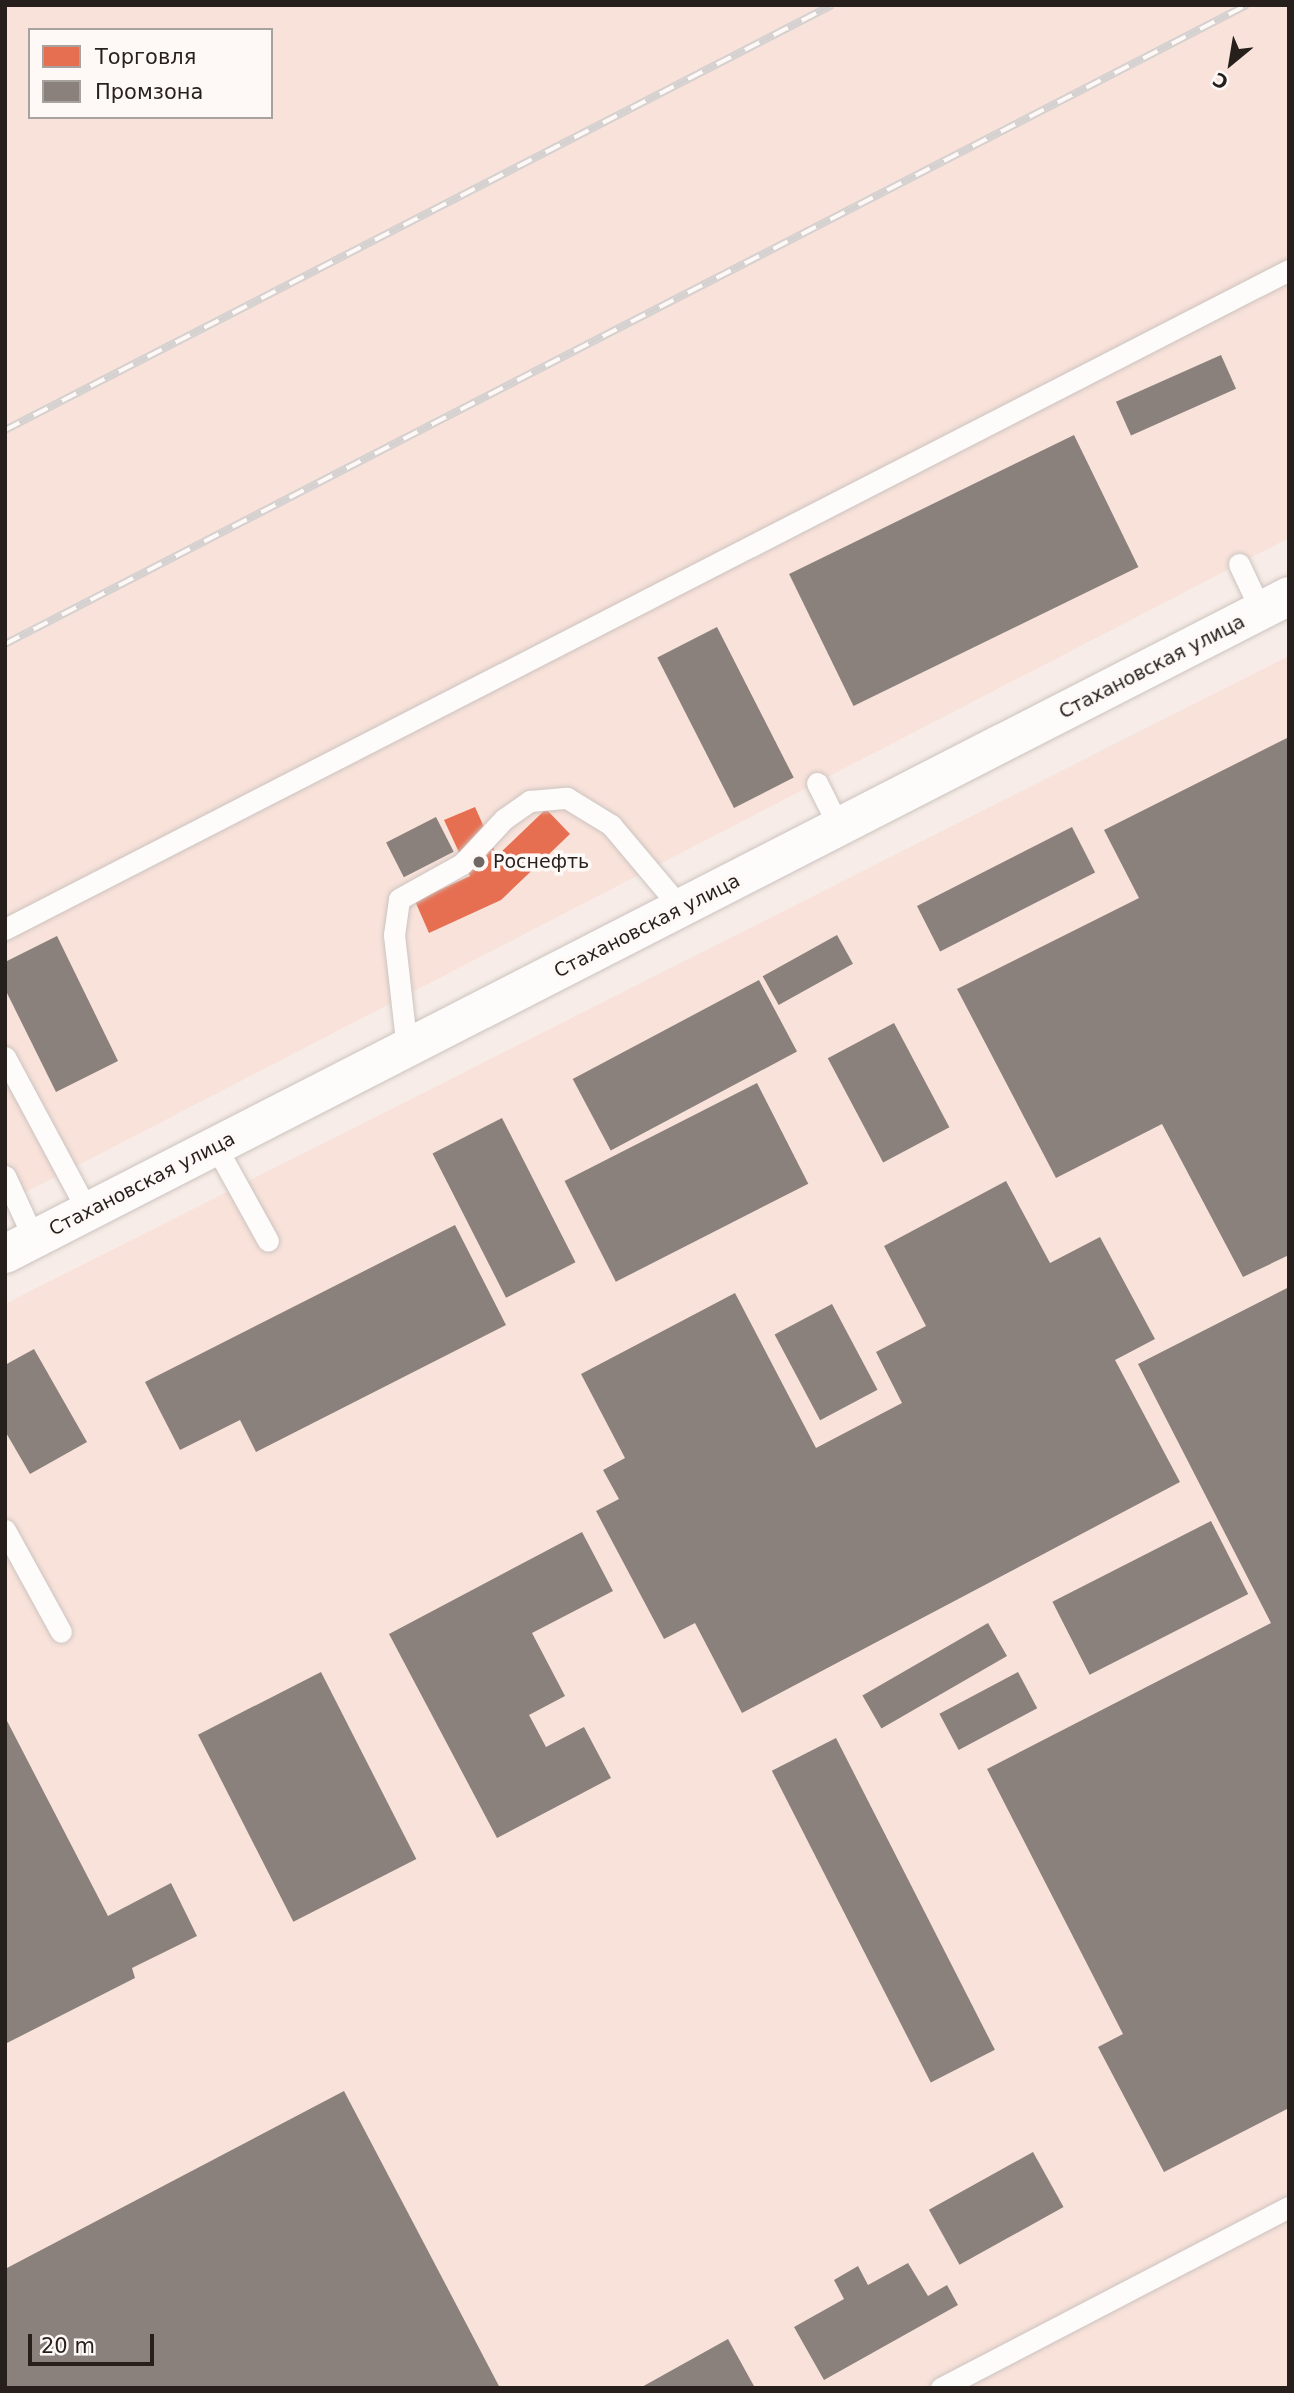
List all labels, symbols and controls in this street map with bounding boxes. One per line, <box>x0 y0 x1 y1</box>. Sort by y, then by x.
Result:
legend <box>28 28 273 119</box>
north arrow <box>1196 28 1266 98</box>
text: Торговля <box>95 45 196 69</box>
text: С <box>1209 68 1232 94</box>
text: Промзона <box>95 80 203 104</box>
street label: Стахановская улица <box>1055 610 1249 724</box>
place label: Роснефть <box>493 851 589 873</box>
marker: Роснефть <box>471 854 487 870</box>
street label: Стахановская улица <box>550 869 744 983</box>
street label: Стахановская улица <box>45 1127 239 1241</box>
scale bar <box>32 2320 158 2364</box>
text: 20 m <box>41 2334 95 2358</box>

